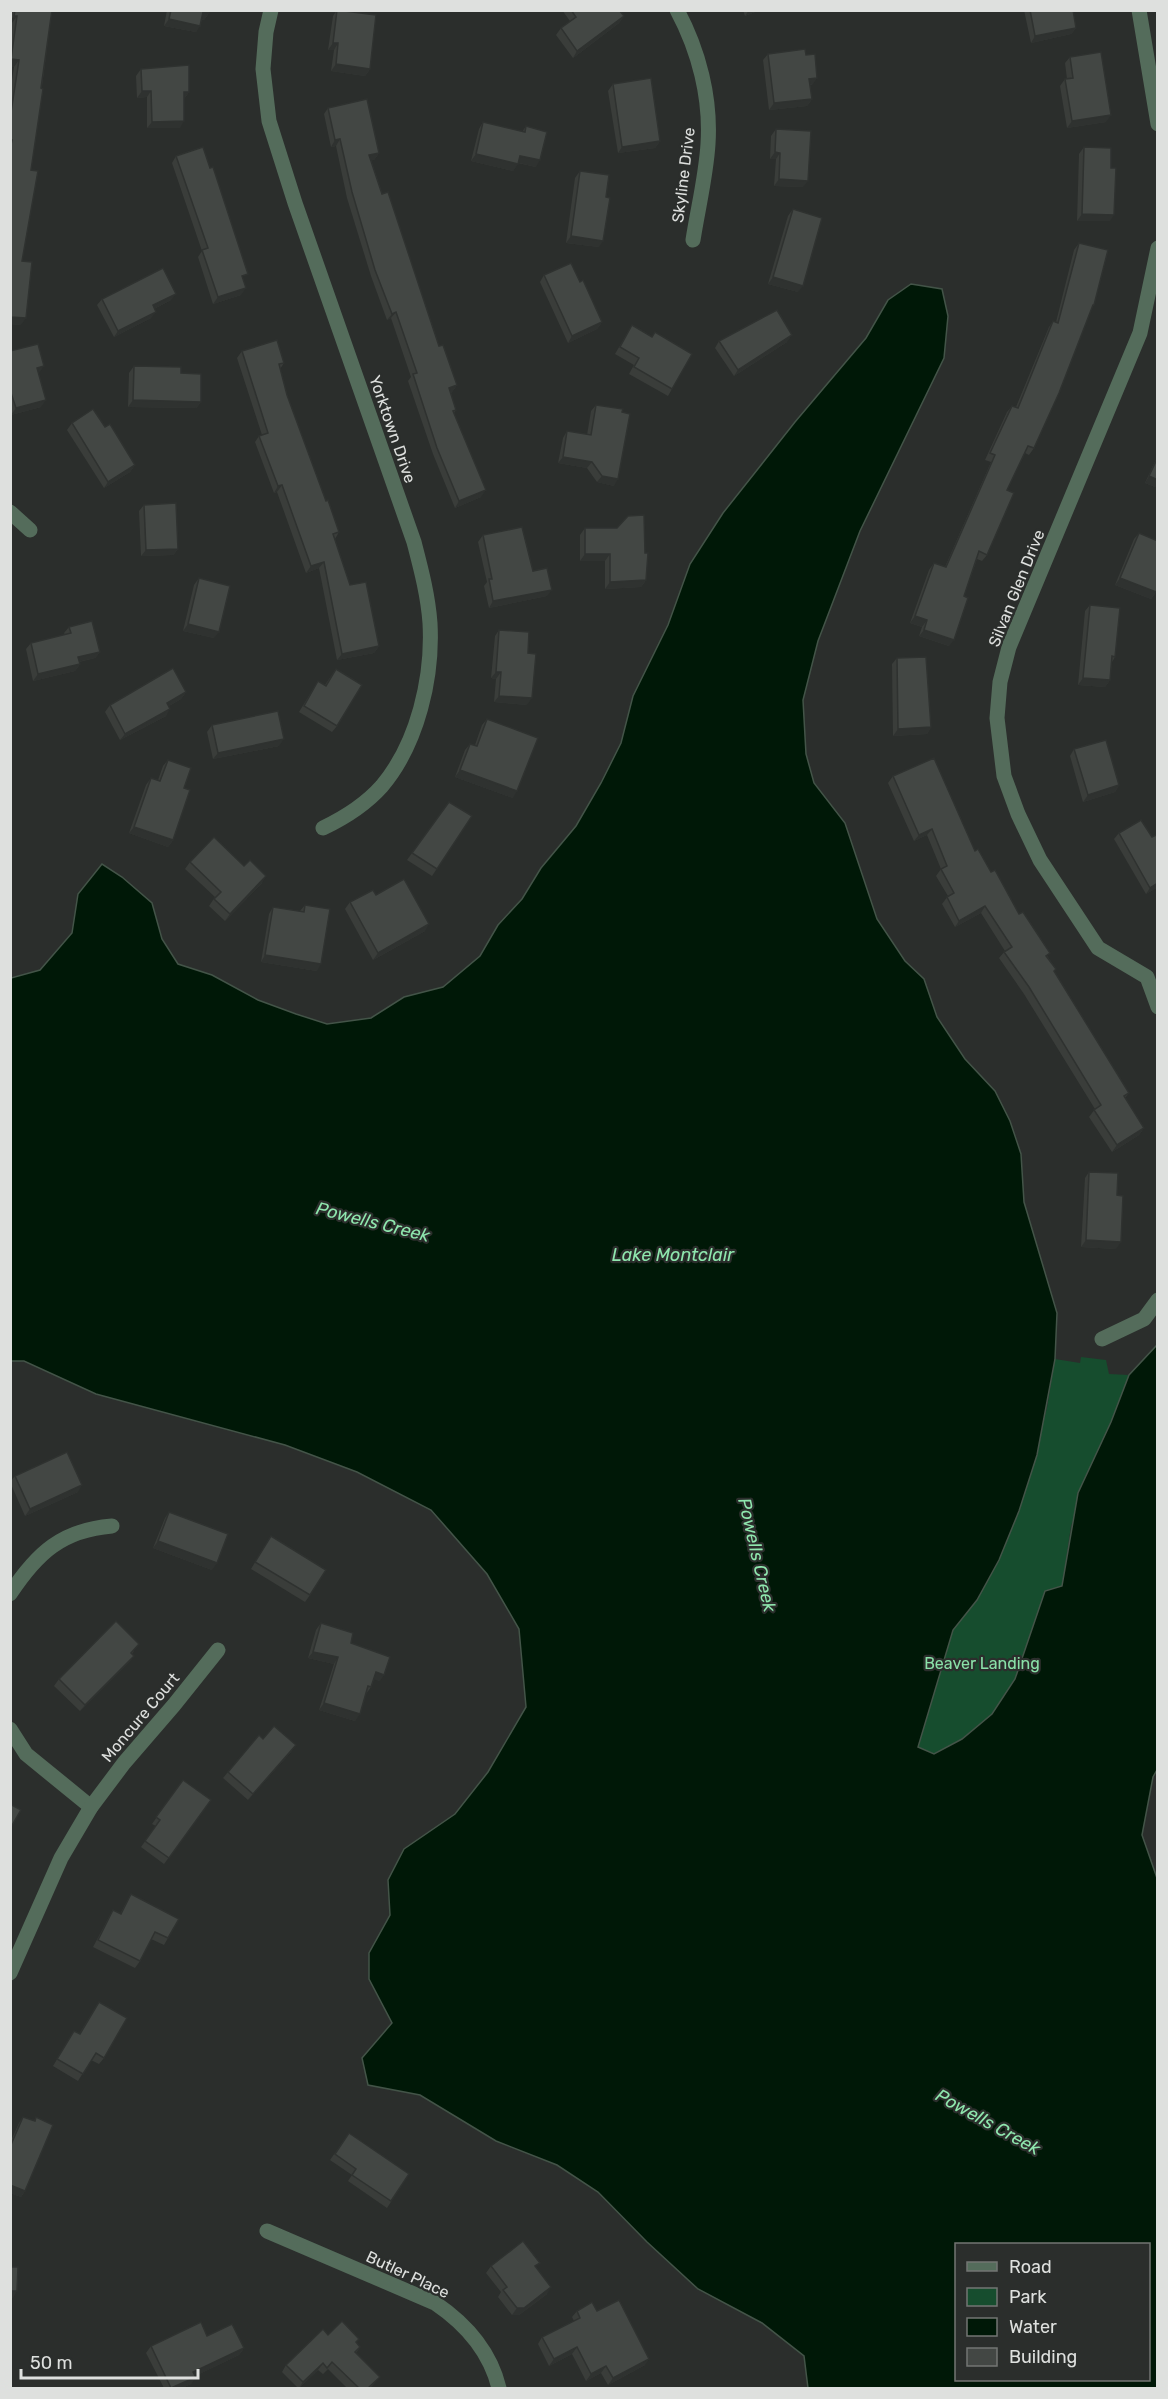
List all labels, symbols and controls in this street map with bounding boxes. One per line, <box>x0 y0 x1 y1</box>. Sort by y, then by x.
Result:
street label: Skyline Drive <box>668 126 699 224</box>
street label: Yorktown Drive <box>365 373 420 486</box>
street label: Silvan Glen Drive <box>984 527 1049 649</box>
water label: Powells Creek <box>314 1197 433 1247</box>
water label: Lake Montclair <box>612 1244 735 1266</box>
water label: Powells Creek <box>733 1496 781 1615</box>
park label: Beaver Landing <box>924 1654 1040 1673</box>
street label: Moncure Court <box>98 1669 183 1766</box>
water label: Powells Creek <box>932 2084 1045 2160</box>
legend <box>955 2243 1150 2381</box>
street label: Butler Place <box>363 2247 453 2302</box>
text: Road <box>1009 2256 1052 2278</box>
text: Park <box>1009 2286 1047 2308</box>
text: Water <box>1009 2316 1057 2338</box>
scale bar <box>21 2342 198 2380</box>
text: Building <box>1009 2346 1077 2368</box>
text: 50 m <box>30 2352 73 2374</box>

